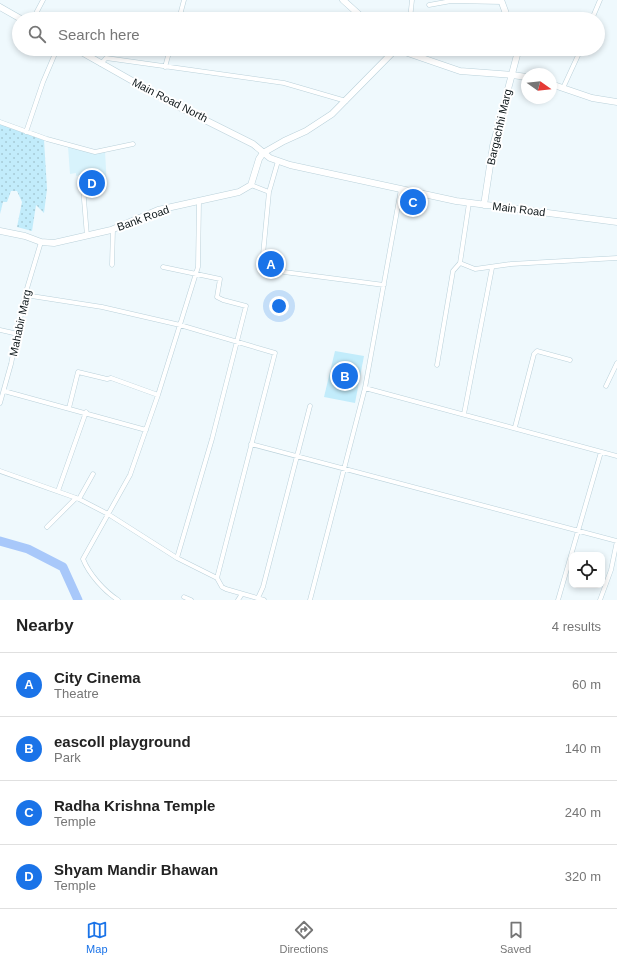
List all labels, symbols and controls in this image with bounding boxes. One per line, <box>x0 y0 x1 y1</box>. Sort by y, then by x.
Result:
search box <box>12 12 605 56</box>
icon: search <box>26 23 48 45</box>
text: Search here <box>58 26 140 43</box>
north arrow <box>521 68 557 104</box>
street label: Main Road North <box>130 76 210 124</box>
street label: Bargachhi Marg <box>484 88 514 166</box>
pin: D <box>79 168 105 198</box>
pin: C <box>400 187 426 217</box>
street label: Main Road <box>492 200 546 218</box>
street label: Bank Road <box>115 203 171 233</box>
pin: A <box>258 249 284 279</box>
street label: Mahabir Marg <box>7 289 33 357</box>
your location <box>269 296 289 316</box>
pin: B <box>332 361 358 391</box>
map controls <box>569 552 605 588</box>
button: locate <box>569 552 605 588</box>
text: Nearby <box>16 616 74 635</box>
text: 4 results <box>552 619 601 634</box>
text: City Cinema <box>54 669 141 686</box>
text: A <box>24 677 34 692</box>
text: 60 m <box>572 677 601 692</box>
text: Theatre <box>54 686 99 701</box>
text: eascoll playground <box>54 733 191 750</box>
text: B <box>24 741 34 756</box>
text: 140 m <box>565 741 601 756</box>
text: Park <box>54 750 81 765</box>
text: Radha Krishna Temple <box>54 797 215 814</box>
text: C <box>24 805 34 820</box>
text: 240 m <box>565 805 601 820</box>
text: Temple <box>54 814 96 829</box>
text: Shyam Mandir Bhawan <box>54 861 218 878</box>
text: D <box>24 869 34 884</box>
text: 320 m <box>565 869 601 884</box>
text: Temple <box>54 878 96 893</box>
tab: Map <box>86 919 108 955</box>
tab: Directions <box>279 919 328 955</box>
tab: Saved <box>500 919 531 955</box>

